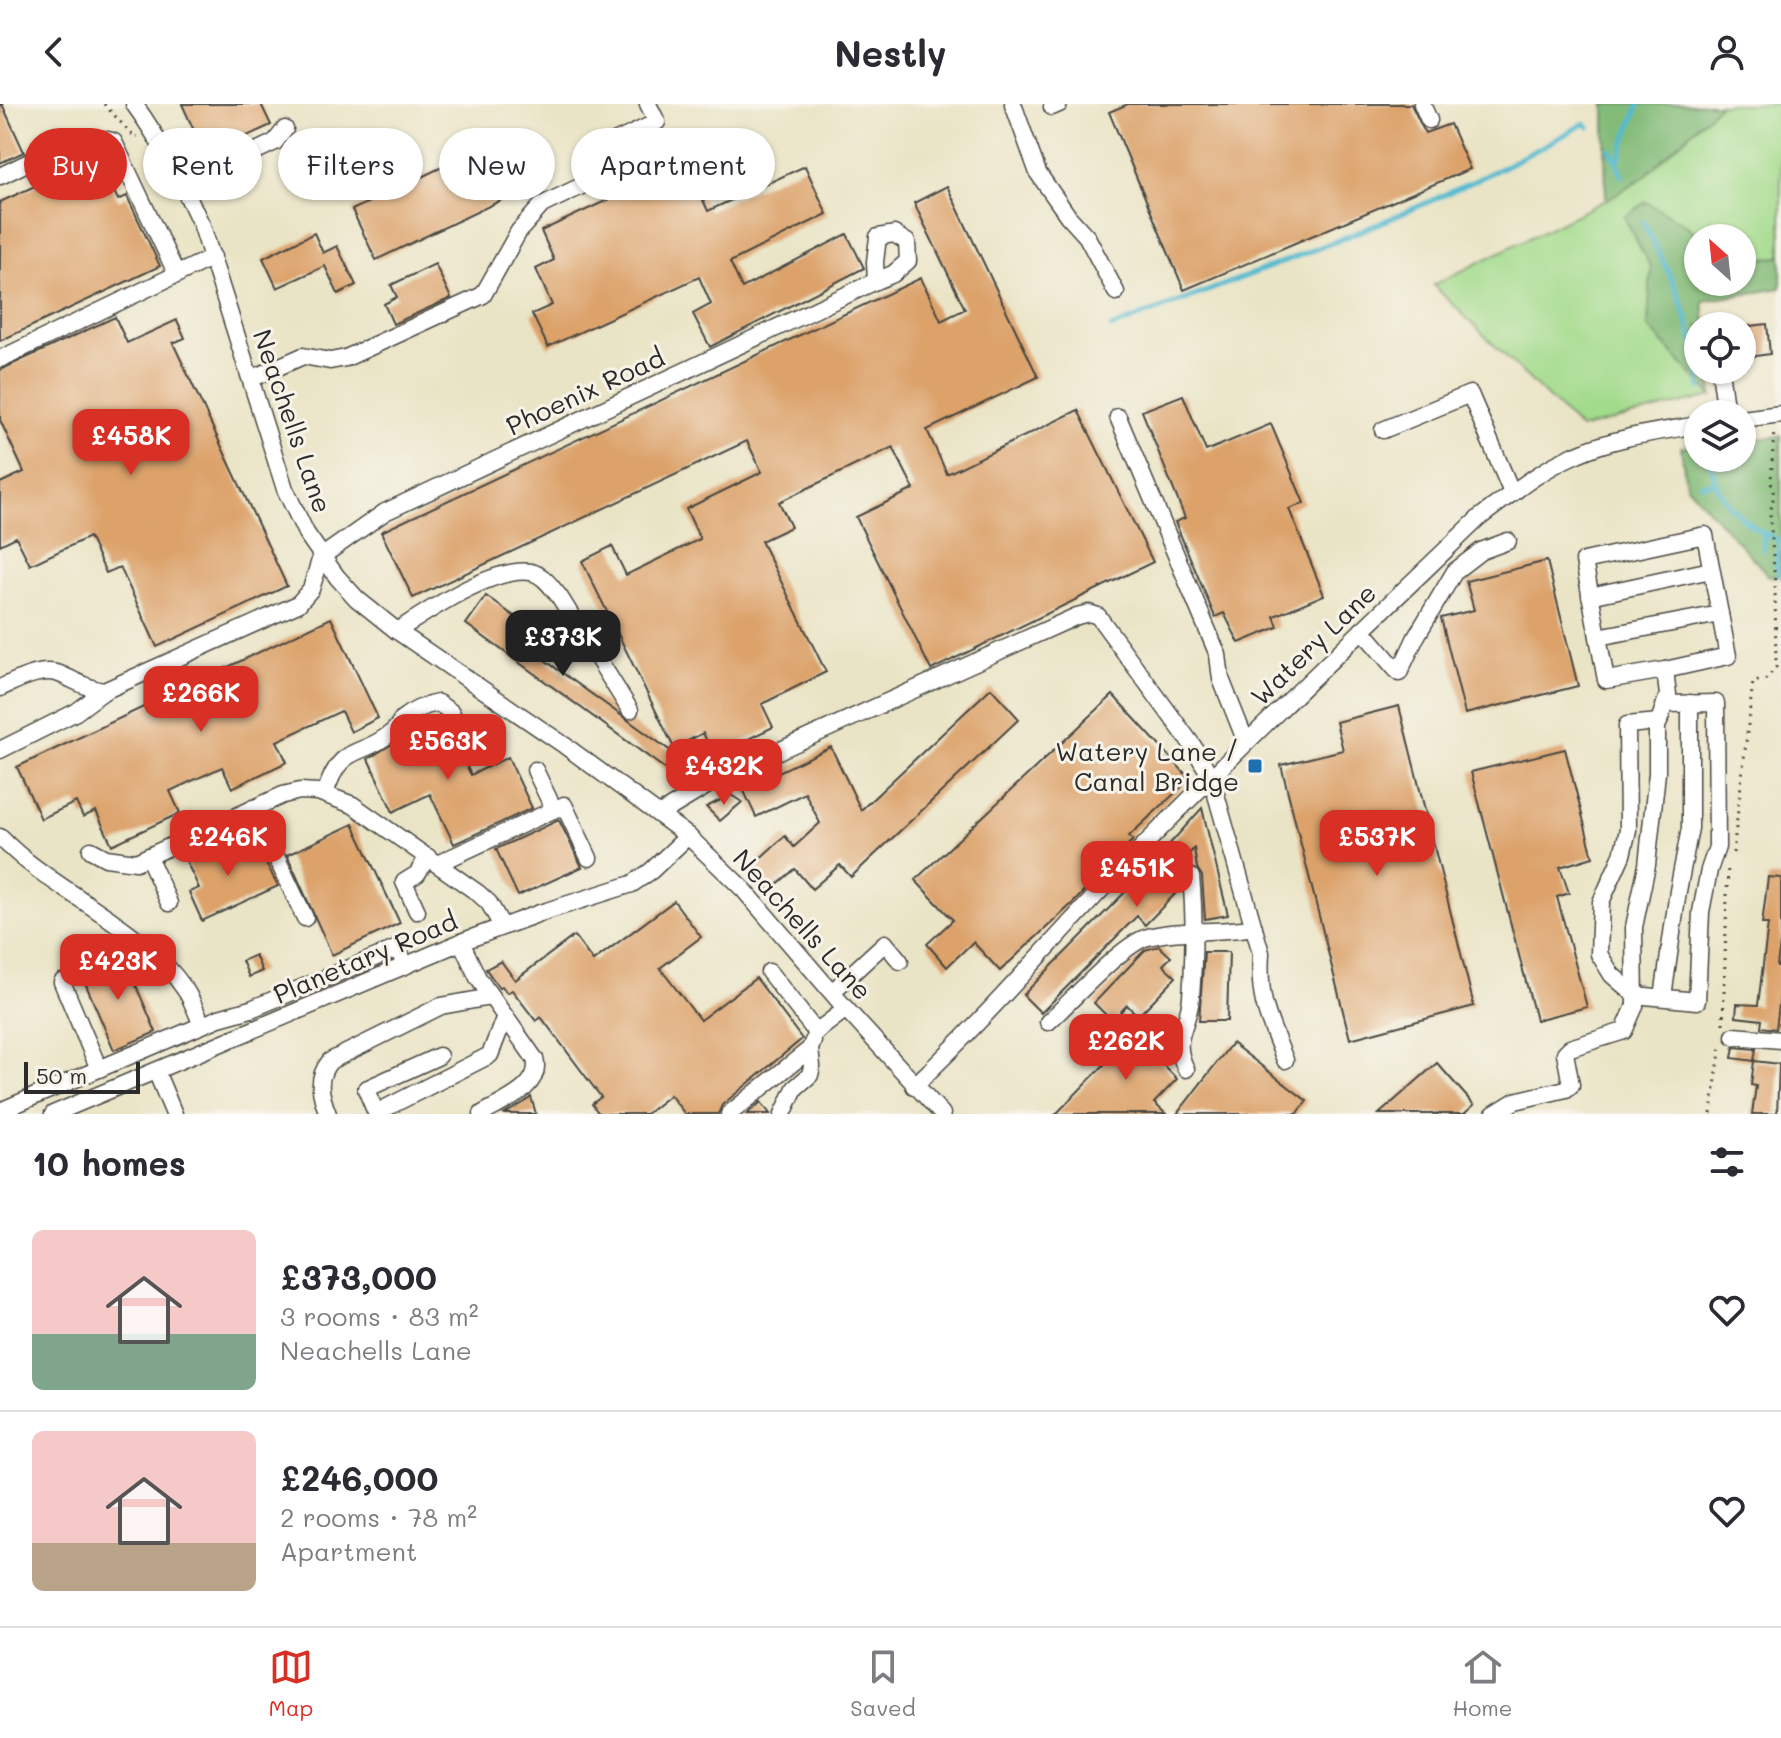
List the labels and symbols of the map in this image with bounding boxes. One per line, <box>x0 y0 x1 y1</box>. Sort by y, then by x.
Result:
north arrow <box>1684 224 1756 296</box>
street label: Neachells Lane <box>246 325 340 517</box>
street label: Phoenix Road <box>500 340 670 442</box>
pin: £458K <box>75 409 187 477</box>
street label: Watery Lane <box>1243 576 1383 712</box>
pin: £373K <box>507 610 619 678</box>
pin: £266K <box>145 666 257 734</box>
pin: £563K <box>392 714 504 782</box>
place label: Watery Lane / Canal Bridge <box>1055 734 1239 798</box>
pin: £432K <box>668 739 780 807</box>
marker: Watery Lane / Canal Bridge <box>1246 757 1264 775</box>
pin: £246K <box>172 810 284 878</box>
pin: £537K <box>1321 810 1433 878</box>
street label: Neachells Lane <box>726 841 880 1007</box>
pin: £451K <box>1081 841 1193 909</box>
street label: Planetary Road <box>268 903 462 1011</box>
pin: £423K <box>62 934 174 1002</box>
pin: £262K <box>1070 1014 1182 1082</box>
scale bar <box>24 1058 140 1094</box>

